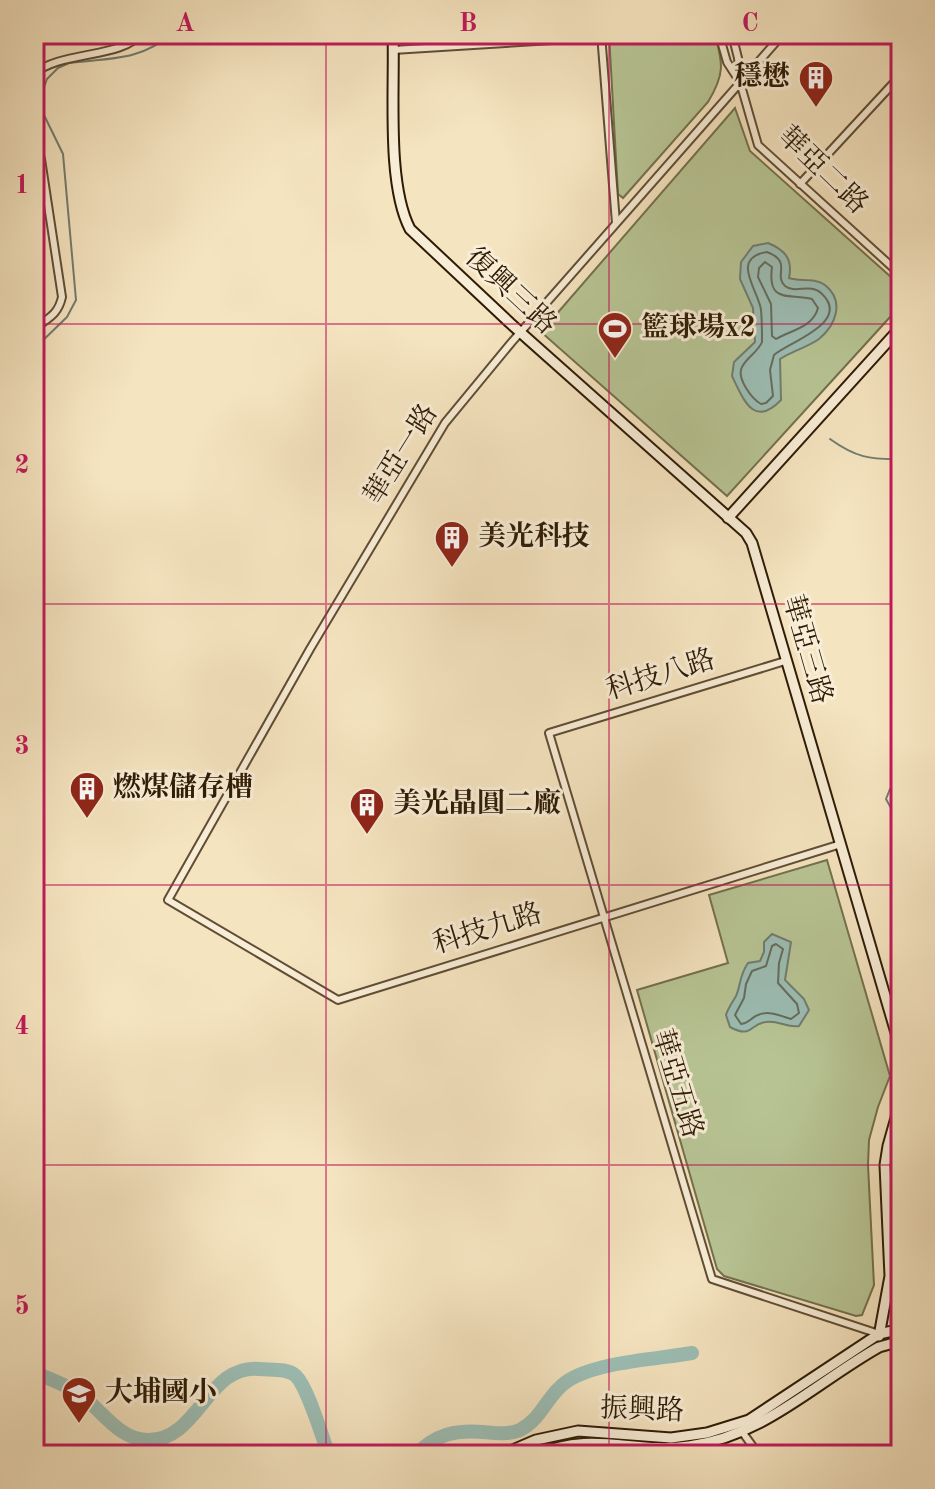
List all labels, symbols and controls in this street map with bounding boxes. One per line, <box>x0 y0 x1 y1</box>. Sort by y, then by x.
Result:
text: A <box>175 11 195 37</box>
text: B <box>459 11 477 37</box>
text: C <box>741 11 759 37</box>
building icon: 穩懋 <box>797 59 835 109</box>
place label: 穩懋 <box>734 60 790 92</box>
street label: 華亞二路 <box>772 120 874 220</box>
text: 1 <box>14 173 30 199</box>
street label: 復興三路 <box>459 241 563 340</box>
sports icon: 籃球場x2 <box>596 310 634 360</box>
place label: 籃球場x2 <box>641 311 756 343</box>
street label: 華亞一路 <box>358 398 444 510</box>
text: 2 <box>14 453 30 479</box>
building icon: 美光科技 <box>433 519 471 569</box>
place label: 美光科技 <box>478 521 590 552</box>
street label: 華亞三路 <box>777 591 838 708</box>
street label: 科技八路 <box>602 643 719 706</box>
text: 3 <box>14 734 30 760</box>
building icon: 燃煤儲存槽 <box>68 770 106 820</box>
place label: 燃煤儲存槽 <box>113 771 253 803</box>
building icon: 美光晶圓二廠 <box>348 786 386 836</box>
place label: 美光晶圓二廠 <box>393 787 561 819</box>
street label: 科技九路 <box>429 897 546 960</box>
text: 4 <box>14 1014 30 1040</box>
street label: 華亞五路 <box>646 1025 709 1142</box>
text: 5 <box>14 1294 30 1320</box>
school or university icon: 大埔國小 <box>60 1375 98 1425</box>
place label: 大埔國小 <box>105 1376 217 1408</box>
street label: 振興路 <box>600 1393 685 1426</box>

